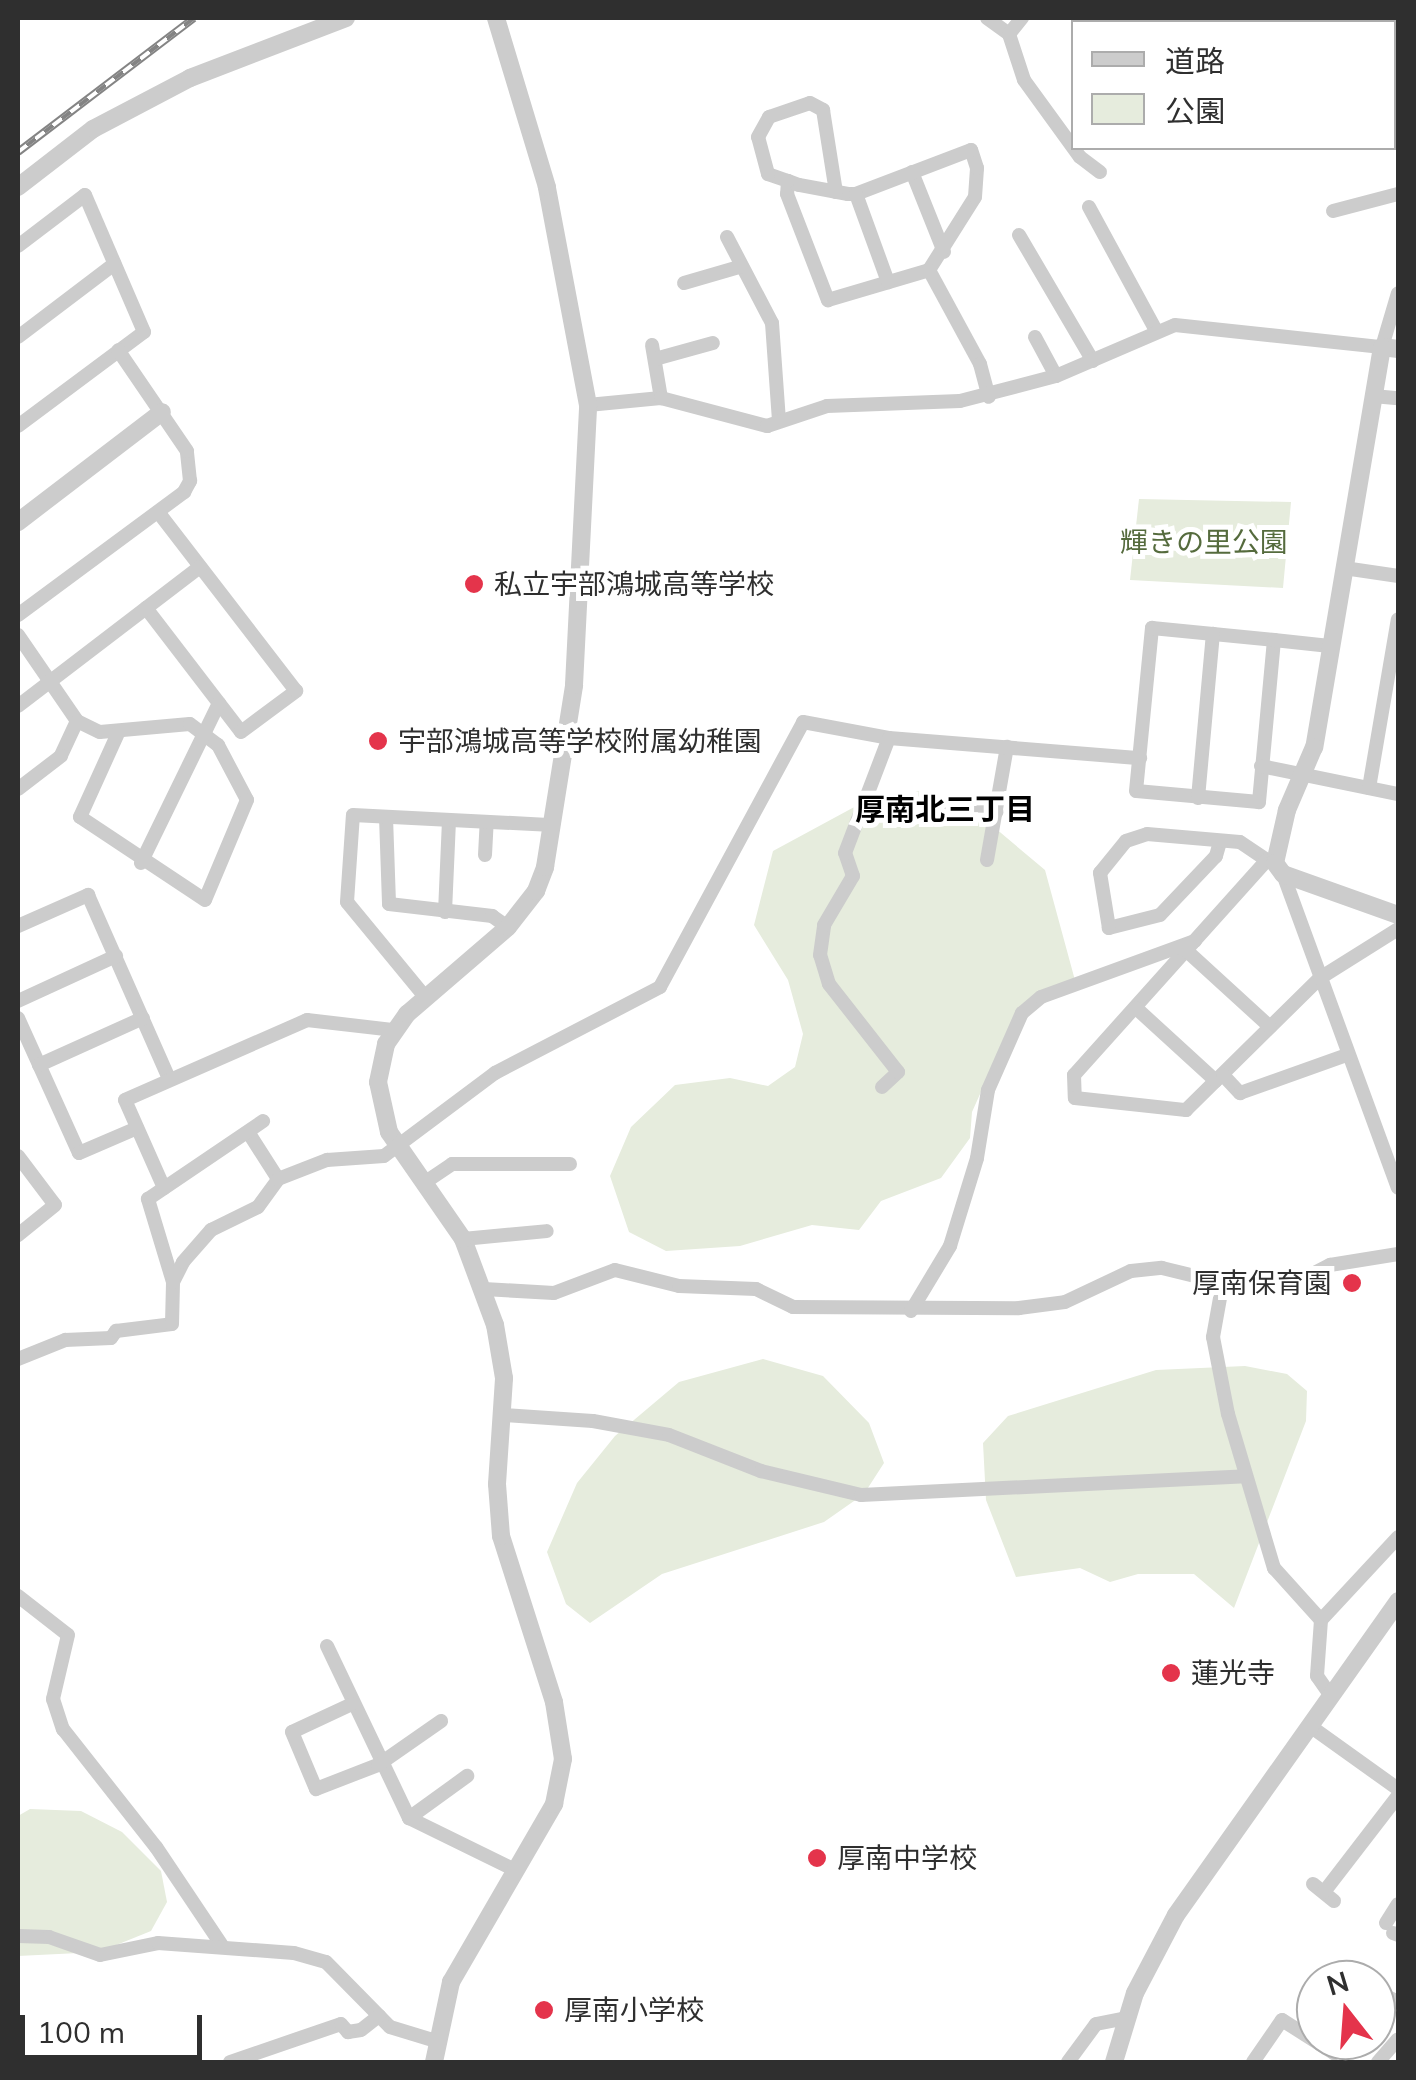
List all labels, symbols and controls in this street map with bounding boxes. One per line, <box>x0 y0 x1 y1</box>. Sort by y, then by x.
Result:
legend <box>1071 20 1396 150</box>
text: 道路 <box>1165 42 1225 80</box>
text: 公園 <box>1165 92 1225 130</box>
park label: 輝きの里公園 <box>1120 525 1288 559</box>
place label: 私立宇部鴻城高等学校 <box>494 567 774 601</box>
marker: 私立宇部鴻城高等学校 <box>463 573 485 595</box>
place label: 宇部鴻城高等学校附属幼稚園 <box>398 724 762 758</box>
marker: 宇部鴻城高等学校附属幼稚園 <box>367 730 389 752</box>
district label: 厚南北三丁目 <box>855 791 1035 827</box>
place label: 厚南保育園 <box>1192 1266 1332 1300</box>
marker: 厚南保育園 <box>1341 1272 1363 1294</box>
place label: 蓮光寺 <box>1191 1656 1275 1690</box>
marker: 蓮光寺 <box>1160 1662 1182 1684</box>
place label: 厚南中学校 <box>837 1841 977 1875</box>
marker: 厚南中学校 <box>806 1847 828 1869</box>
north arrow <box>1296 1960 1396 2060</box>
text: N <box>1322 1963 1353 2003</box>
place label: 厚南小学校 <box>564 1993 704 2027</box>
scale bar <box>25 1995 208 2057</box>
marker: 厚南小学校 <box>533 1999 555 2021</box>
text: 100 m <box>37 2013 125 2051</box>

